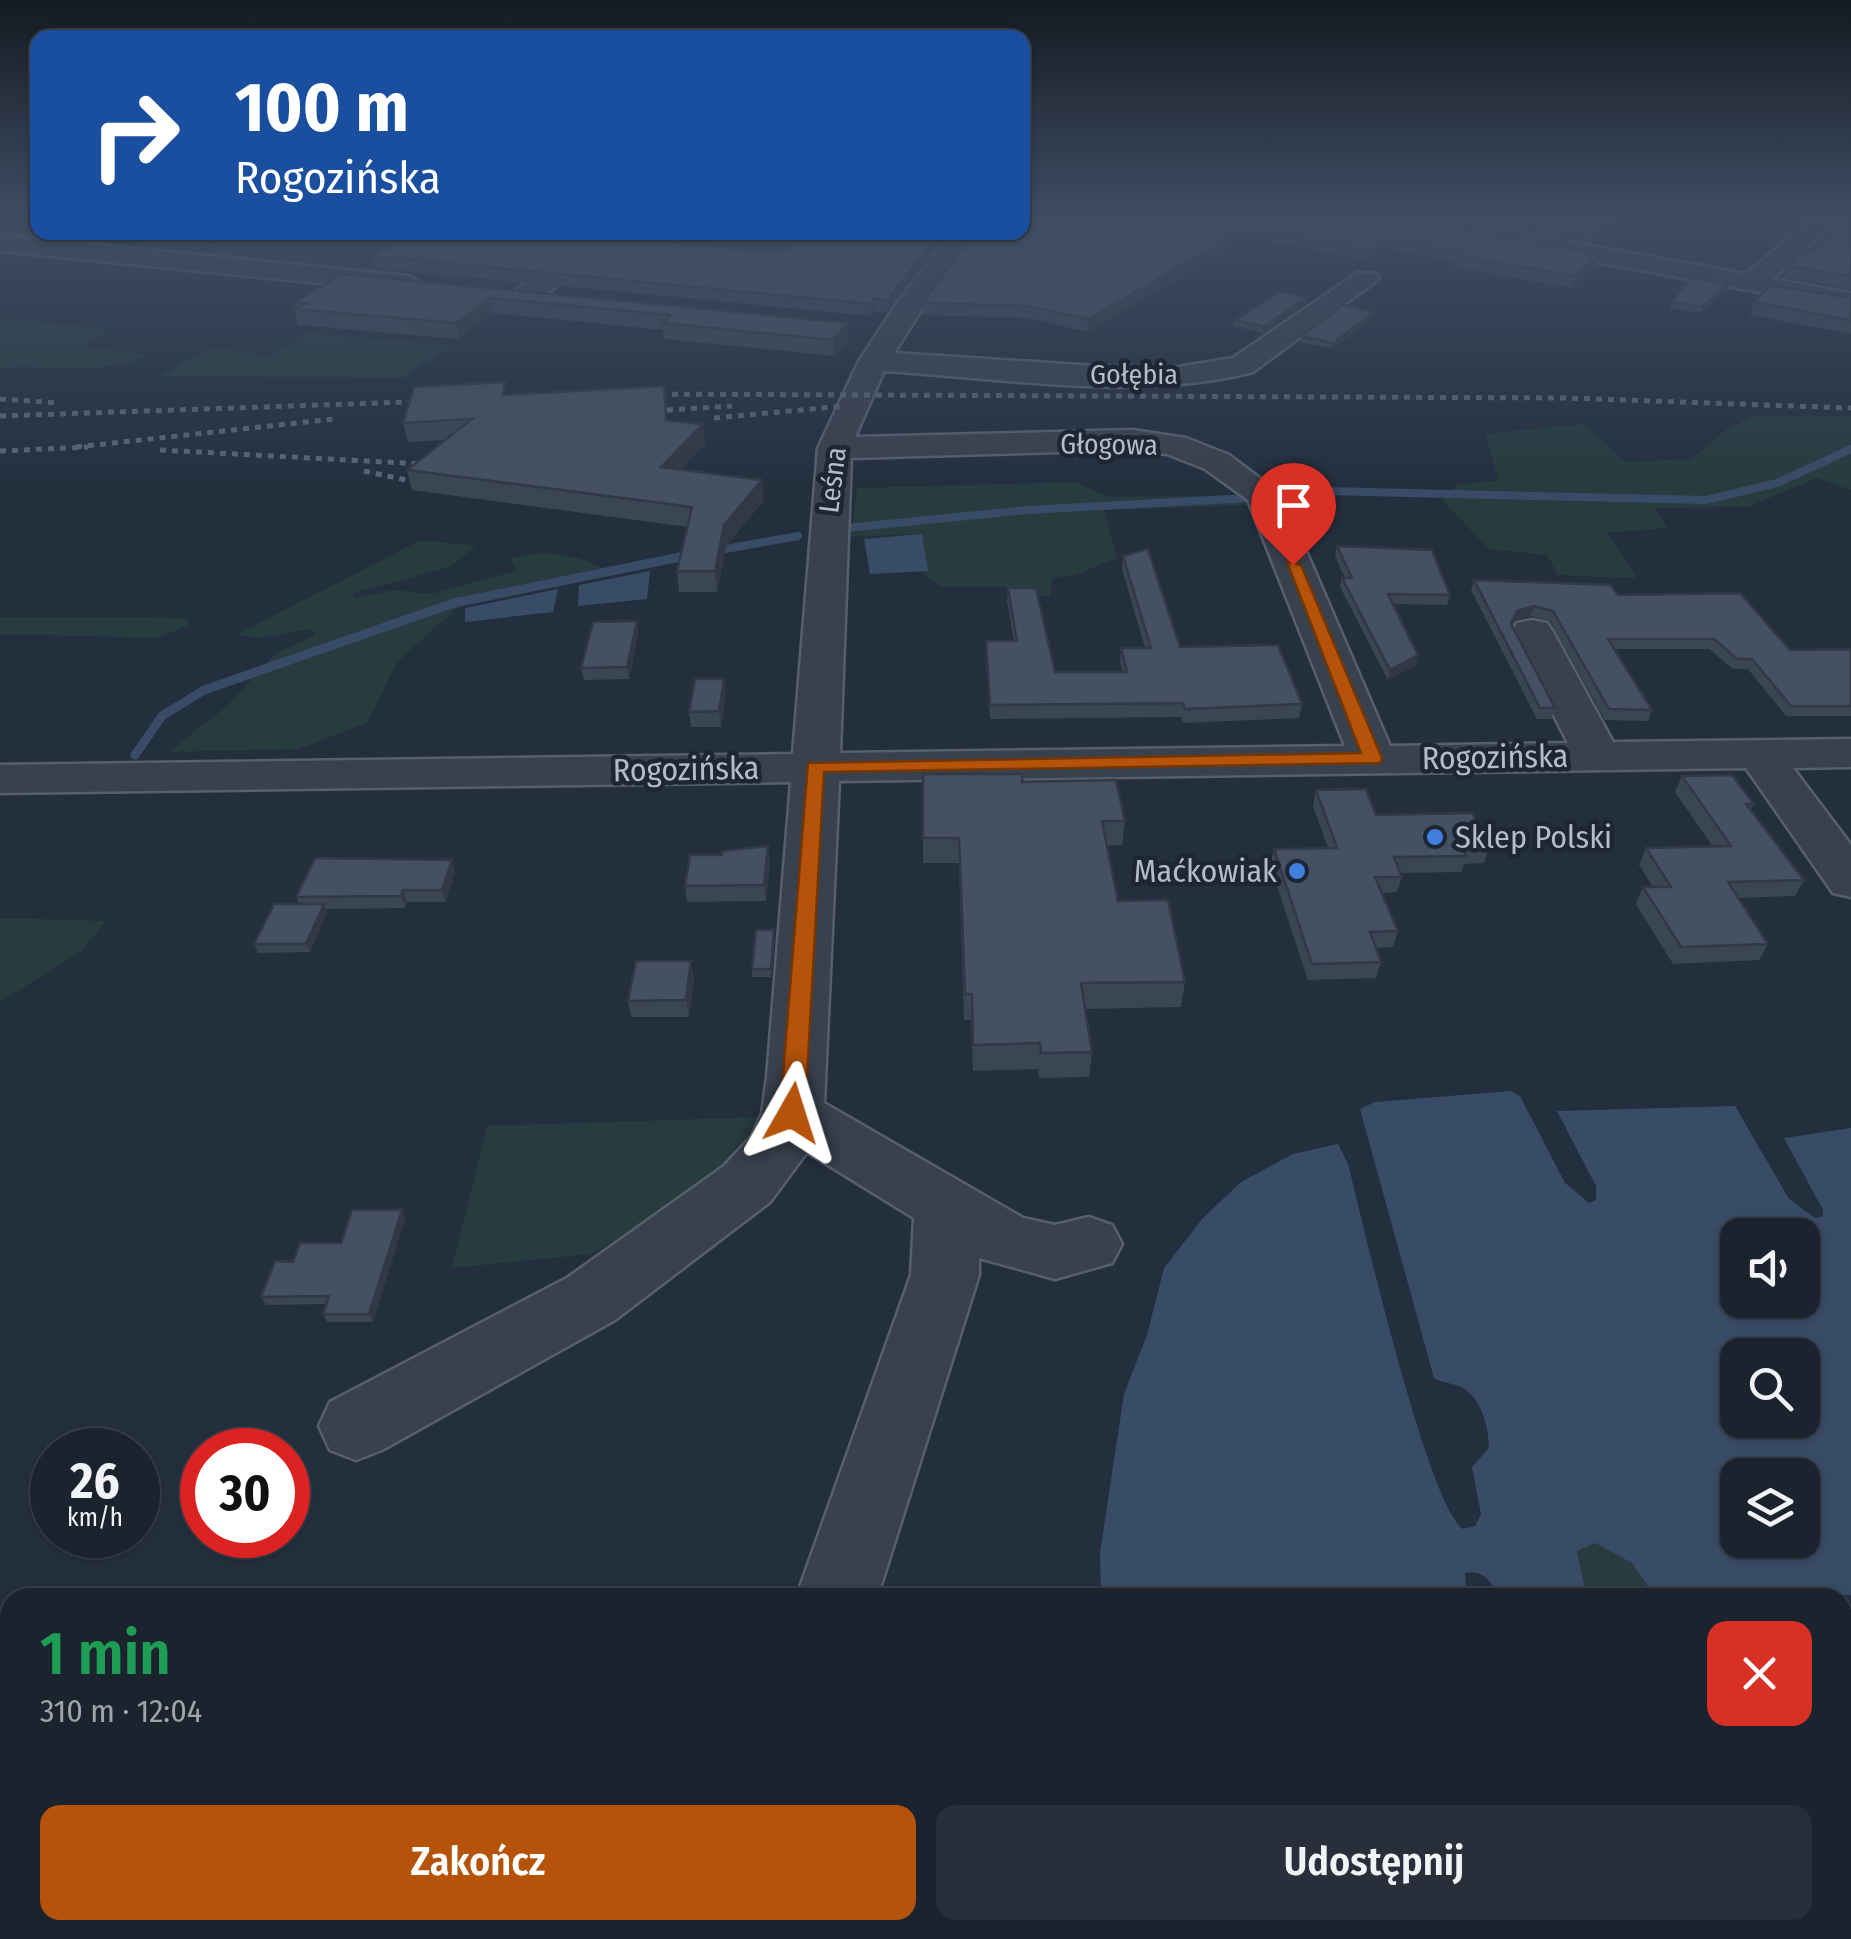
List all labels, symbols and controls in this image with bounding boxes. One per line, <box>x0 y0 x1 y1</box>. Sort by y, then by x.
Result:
text: 100 m <box>235 66 409 150</box>
icon: right <box>70 70 200 200</box>
text: Rogozińska <box>235 151 441 205</box>
street label: Gołębia <box>1090 358 1178 391</box>
street label: Głogowa <box>1060 427 1158 462</box>
street label: Leśna <box>812 445 853 515</box>
pin <box>1251 463 1336 566</box>
icon: arrive <box>1266 478 1321 533</box>
street label: Rogozińska <box>1422 737 1568 777</box>
street label: Rogozińska <box>613 749 759 789</box>
place label: Sklep Polski <box>1455 818 1612 856</box>
marker: Sklep Polski <box>1424 826 1446 848</box>
place label: Maćkowiak <box>1134 852 1277 890</box>
marker: Maćkowiak <box>1286 860 1308 882</box>
position arrow <box>740 1061 844 1165</box>
map controls <box>1720 1218 1820 1558</box>
button: sound <box>1720 1218 1820 1318</box>
button: search <box>1720 1338 1820 1438</box>
speed limit sign: 30 <box>180 1428 310 1558</box>
text: 26 <box>70 1451 120 1511</box>
button: layers <box>1720 1458 1820 1558</box>
text: km/h <box>67 1503 123 1533</box>
text: 1 min <box>40 1618 171 1690</box>
button: close <box>1707 1621 1812 1726</box>
text: 310 m · 12:04 <box>40 1692 202 1730</box>
button: Zakończ <box>40 1805 916 1920</box>
button: Udostępnij <box>936 1805 1812 1920</box>

